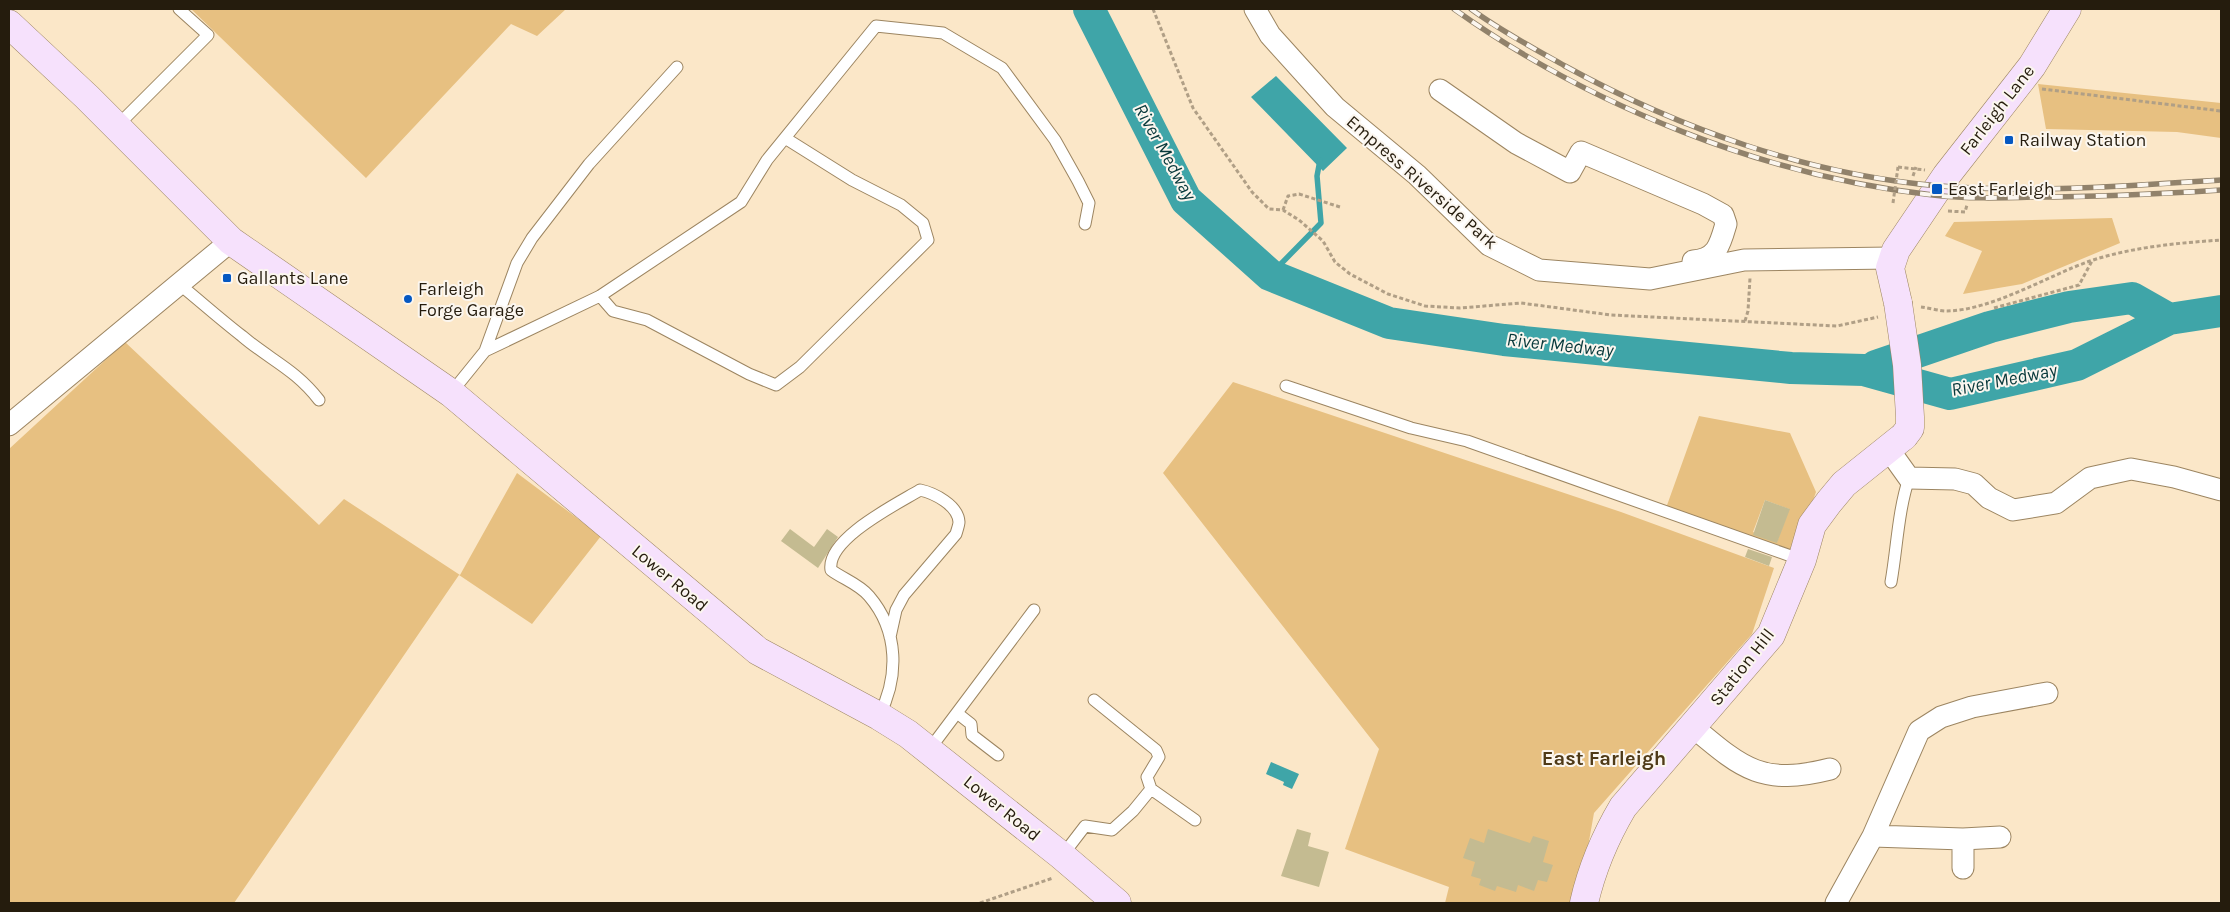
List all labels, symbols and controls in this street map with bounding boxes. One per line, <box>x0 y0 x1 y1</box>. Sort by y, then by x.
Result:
street label: Farleigh Lane <box>1955 60 2039 160</box>
water label: River Medway <box>1129 100 1201 205</box>
street label: Empress Riverside Park <box>1342 110 1502 254</box>
place label: Railway Station <box>2019 129 2146 151</box>
marker: Railway Station <box>2003 134 2015 146</box>
place label: East Farleigh <box>1948 178 2055 200</box>
marker: East Farleigh <box>1930 182 1944 196</box>
place label: Gallants Lane <box>237 267 348 289</box>
marker: Gallants Lane <box>221 272 233 284</box>
place label: Farleigh Forge Garage <box>418 278 524 321</box>
marker: Farleigh Forge Garage <box>402 293 414 305</box>
water label: River Medway <box>1505 328 1615 362</box>
water label: River Medway <box>1949 359 2059 401</box>
street label: Lower Road <box>627 540 713 616</box>
street label: Station Hill <box>1705 624 1779 710</box>
district label: East Farleigh <box>1542 747 1666 770</box>
street label: Lower Road <box>959 770 1045 846</box>

